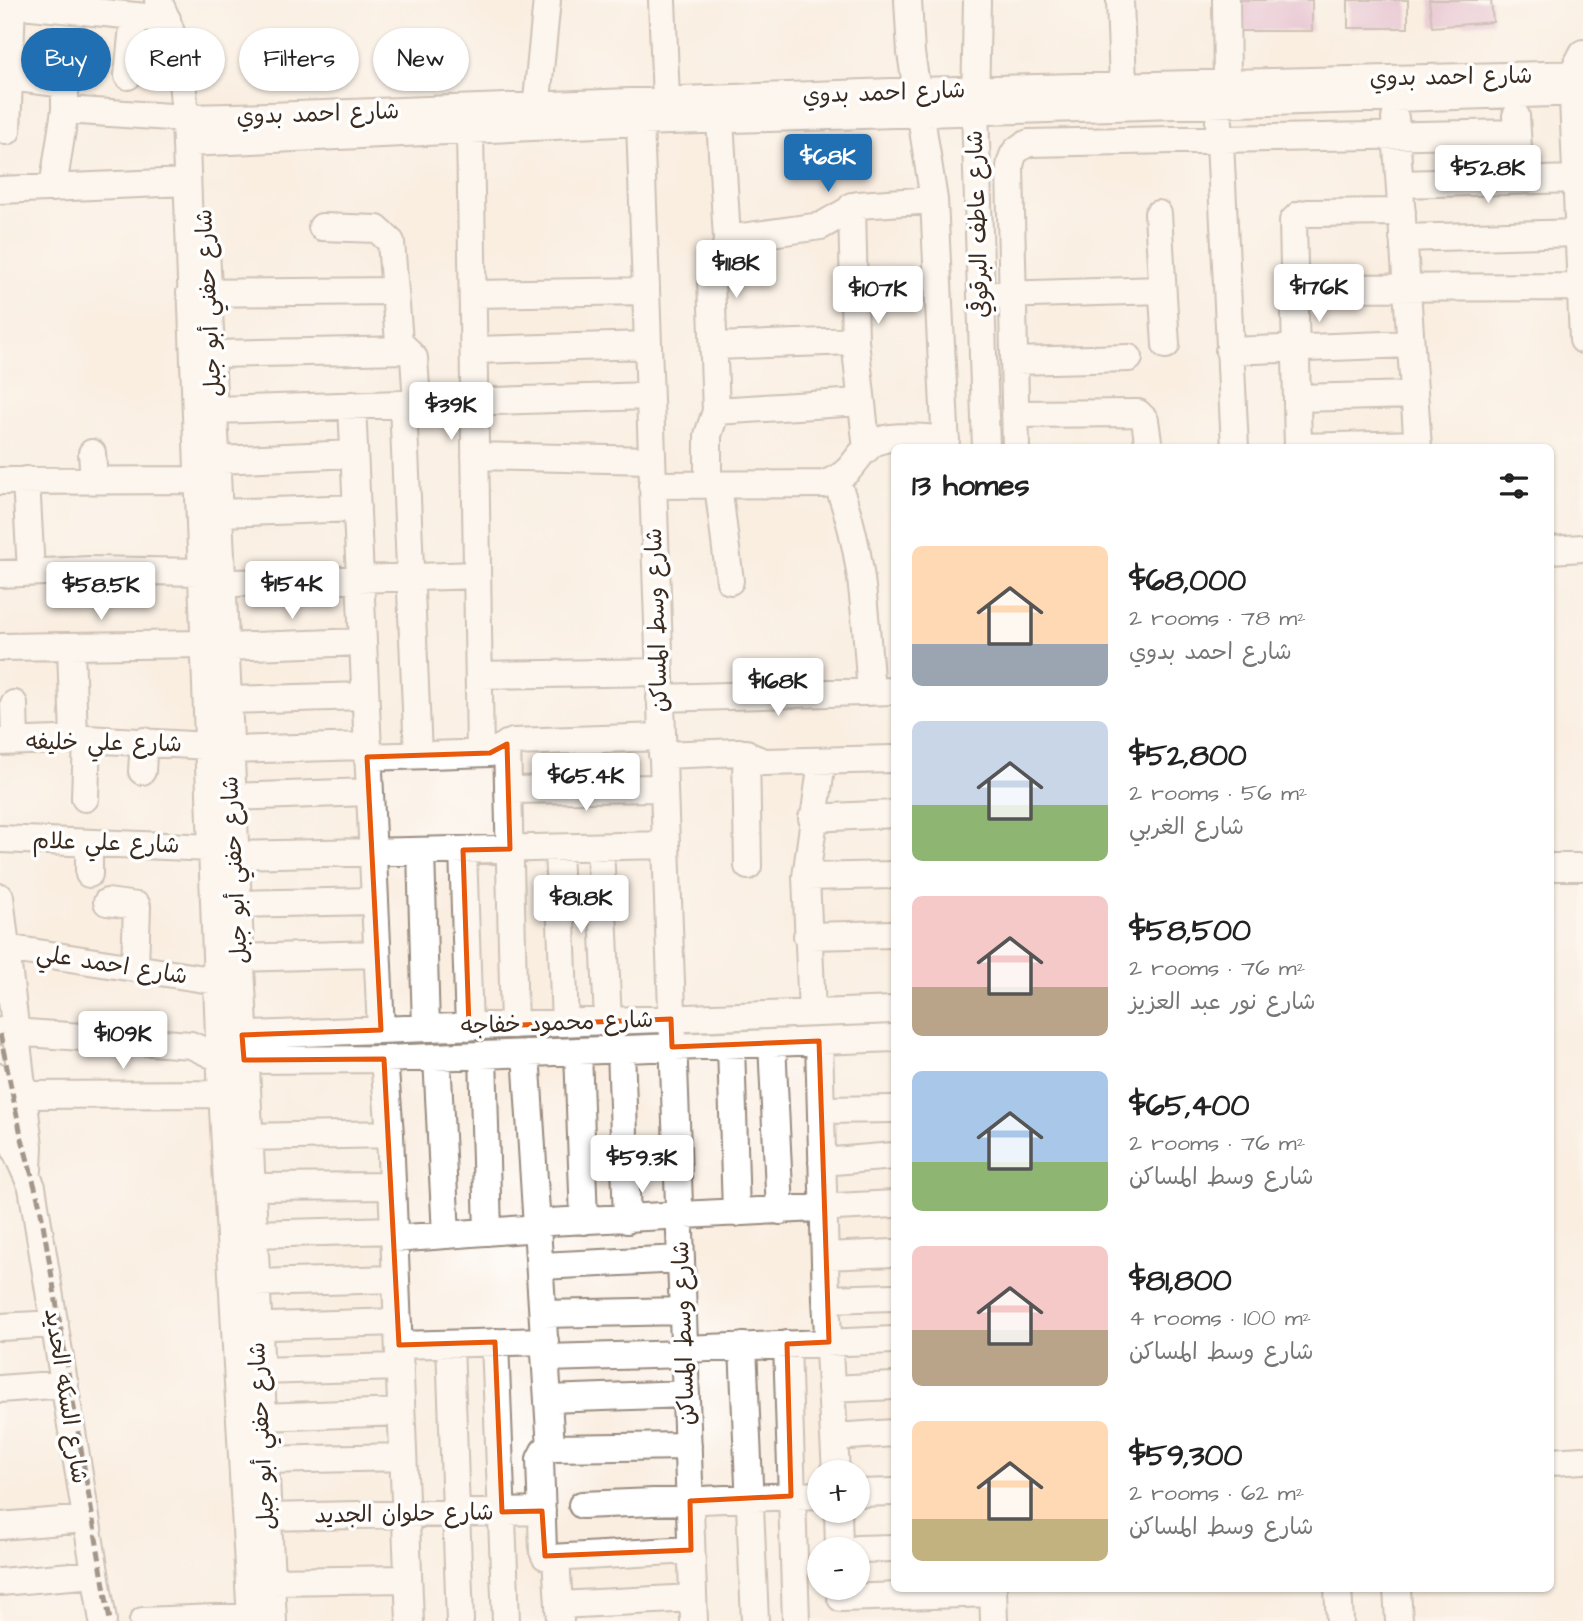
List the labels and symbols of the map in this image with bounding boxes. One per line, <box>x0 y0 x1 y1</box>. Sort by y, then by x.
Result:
street label: شارع احمد بدوي <box>1369 60 1533 94</box>
street label: شارع احمد بدوي <box>802 74 966 112</box>
street label: شارع احمد بدوي <box>236 95 400 133</box>
street label: شارع عاطف البرقوقي <box>959 130 997 318</box>
pin: $68K <box>787 134 869 194</box>
pin: $52.8K <box>1431 146 1545 205</box>
street label: شارع حفني أبو جبل <box>188 208 234 398</box>
pin: $118K <box>687 240 785 300</box>
pin: $176K <box>1270 264 1368 324</box>
pin: $107K <box>829 266 927 326</box>
pin: $39K <box>410 382 492 442</box>
street label: شارع وسط المساكن <box>638 527 676 713</box>
pin: $58.5K <box>44 562 158 622</box>
pin: $154K <box>243 562 341 621</box>
pin: $168K <box>729 658 827 718</box>
street label: شارع علي خليفه <box>26 726 182 764</box>
pin: $65.4K <box>529 754 643 813</box>
street label: شارع حفني أبو جبل <box>214 775 260 965</box>
street label: شارع علي علام <box>32 824 180 866</box>
pin: $81.8K <box>524 876 638 935</box>
street label: شارع احمد علي <box>34 937 190 997</box>
street label: شارع محمود خفاجه <box>460 1004 654 1042</box>
pin: $109K <box>74 1012 172 1071</box>
pin: $59.3K <box>585 1136 699 1195</box>
street label: شارع وسط المساكن <box>665 1240 703 1426</box>
street label: شارع السكه الحديد <box>36 1306 96 1486</box>
street label: شارع حفني أبو جبل <box>241 1341 287 1531</box>
street label: شارع حلوان الجديد <box>314 1496 494 1532</box>

